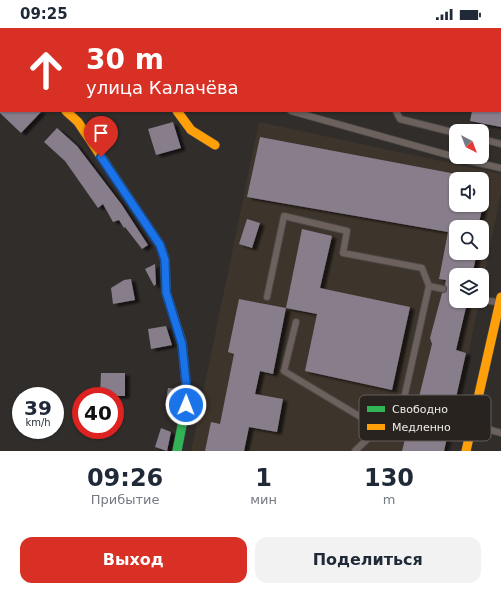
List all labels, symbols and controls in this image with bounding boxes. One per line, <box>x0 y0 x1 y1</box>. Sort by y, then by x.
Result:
text: 09:25 <box>20 5 68 23</box>
text: 30 m <box>86 43 164 76</box>
icon: ahead <box>20 44 72 96</box>
text: улица Калачёва <box>86 77 239 98</box>
pin <box>84 116 118 157</box>
icon: arrive <box>90 122 112 144</box>
north arrow <box>449 124 489 164</box>
map controls <box>449 124 489 308</box>
button: sound <box>449 172 489 212</box>
button: search <box>449 220 489 260</box>
button: layers <box>449 268 489 308</box>
position arrow <box>165 384 207 426</box>
speed limit sign: 40 <box>72 387 124 439</box>
legend <box>359 395 491 441</box>
text: 39 <box>24 396 52 420</box>
text: Свободно <box>392 403 448 416</box>
text: km/h <box>25 417 51 428</box>
text: Медленно <box>392 421 451 434</box>
text: 09:26 <box>87 464 163 492</box>
text: 1 <box>255 464 272 492</box>
text: 130 <box>364 464 414 492</box>
text: Прибытие <box>91 492 160 507</box>
text: мин <box>250 492 277 507</box>
text: m <box>383 492 395 507</box>
button: Выход <box>20 537 247 583</box>
button: Поделиться <box>255 537 481 583</box>

